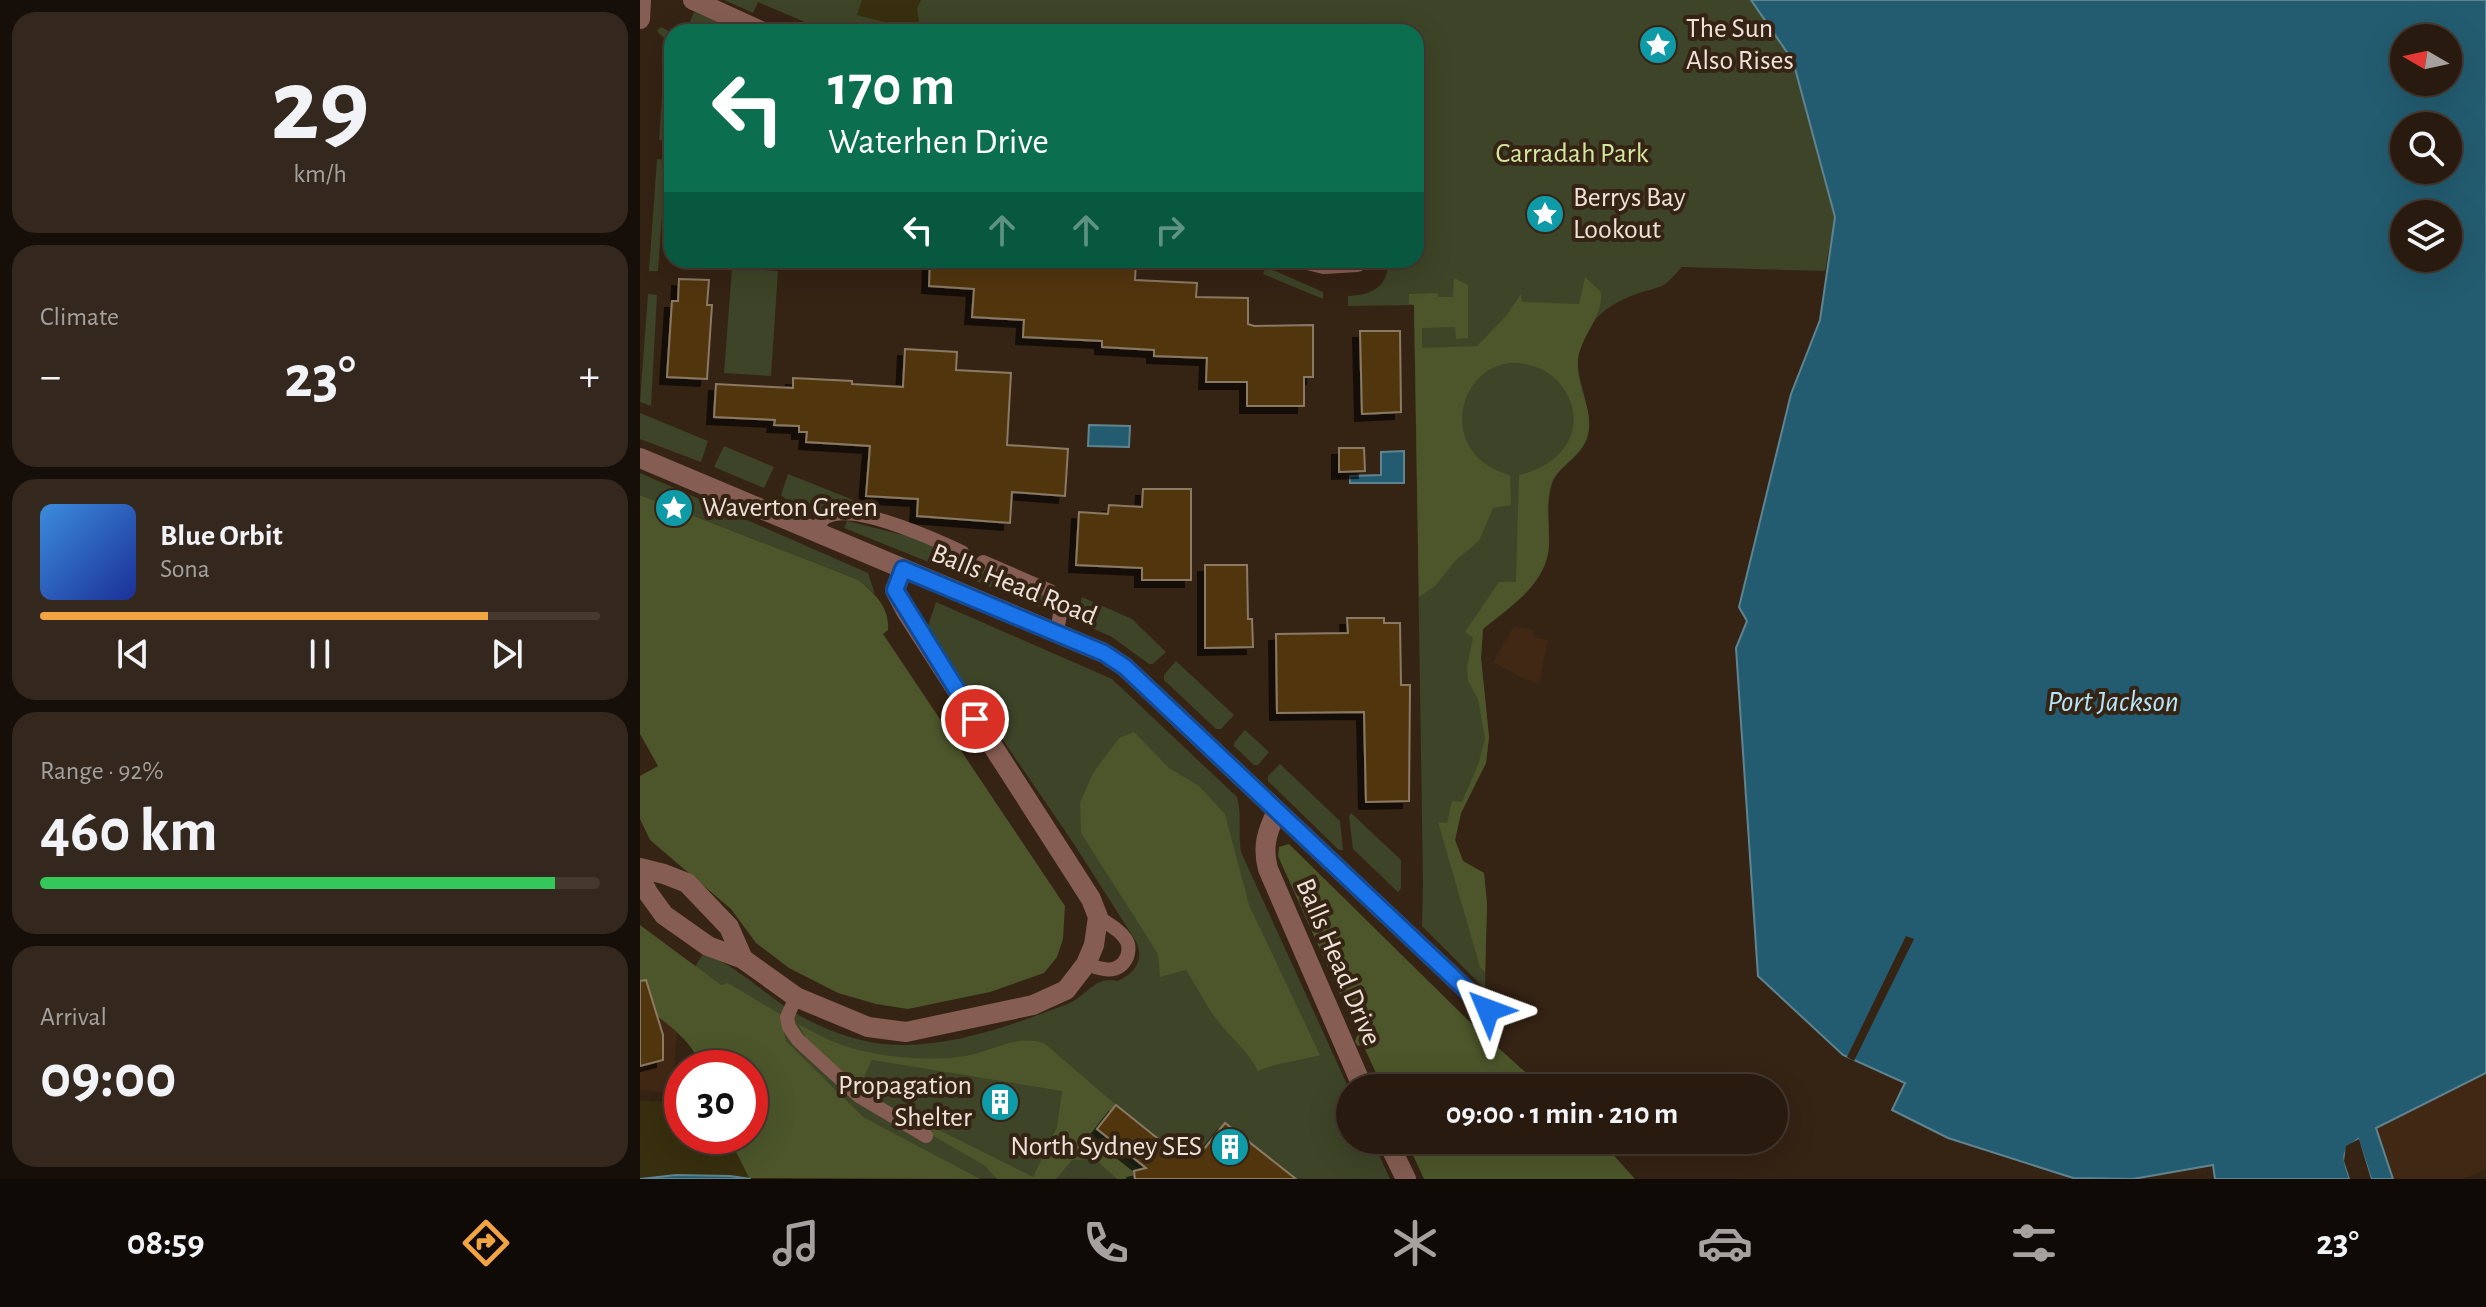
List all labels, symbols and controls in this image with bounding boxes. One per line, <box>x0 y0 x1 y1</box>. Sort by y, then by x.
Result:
place label: The Sun Also Rises <box>1686 15 1794 75</box>
place icon: The Sun Also Rises <box>1637 24 1679 66</box>
north arrow <box>2390 24 2462 96</box>
map controls <box>2390 24 2462 272</box>
text: 29 <box>270 55 370 159</box>
icon: left <box>696 56 800 160</box>
text: 170 m <box>828 59 955 115</box>
button: search <box>2390 112 2462 184</box>
text: Waterhen Drive <box>828 124 1049 160</box>
park label: Carradah Park <box>1496 140 1649 168</box>
text: km/h <box>293 161 347 187</box>
place label: Berrys Bay Lookout <box>1573 184 1686 244</box>
place icon: Berrys Bay Lookout <box>1524 193 1566 235</box>
button: layers <box>2390 200 2462 272</box>
icon: left <box>896 208 940 252</box>
icon: ahead <box>980 208 1024 252</box>
icon: ahead <box>1064 208 1108 252</box>
icon: right <box>1148 208 1192 252</box>
text: Climate <box>40 304 119 330</box>
text: 23° <box>284 348 356 408</box>
text: − <box>40 355 61 399</box>
text: + <box>579 355 600 399</box>
place icon: Waverton Green <box>653 487 695 529</box>
place label: Waverton Green <box>702 494 878 522</box>
text: Blue Orbit <box>160 521 283 551</box>
street label: Balls Head Road <box>927 539 1101 631</box>
text: Sona <box>160 556 210 582</box>
icon: previous <box>111 632 155 676</box>
icon: pause <box>298 632 342 676</box>
icon: next <box>485 632 529 676</box>
pin <box>941 685 1009 753</box>
water label: Port Jackson <box>2047 687 2179 717</box>
icon: arrive <box>953 697 997 741</box>
text: Range · 92% <box>40 758 164 784</box>
text: 460 km <box>40 802 218 862</box>
street label: Balls Head Drive <box>1290 874 1386 1050</box>
position arrow <box>1446 968 1530 1052</box>
text: Arrival <box>40 1004 107 1030</box>
text: 09:00 <box>40 1048 177 1108</box>
speed limit sign: 30 <box>664 1050 768 1154</box>
place label: Propagation Shelter <box>838 1072 972 1132</box>
building icon: Propagation Shelter <box>979 1081 1021 1123</box>
text: 09:00 · 1 min · 210 m <box>1446 1099 1678 1129</box>
building icon: North Sydney SES <box>1209 1126 1251 1168</box>
place label: North Sydney SES <box>1010 1133 1202 1161</box>
icon: directions <box>458 1215 514 1271</box>
icon: music <box>768 1215 824 1271</box>
icon: phone <box>1078 1215 1134 1271</box>
icon: climate <box>1387 1215 1443 1271</box>
icon: car <box>1697 1215 1753 1271</box>
icon: filters <box>2006 1215 2062 1271</box>
text: 08:59 <box>127 1225 205 1261</box>
text: 23° <box>2316 1225 2359 1261</box>

